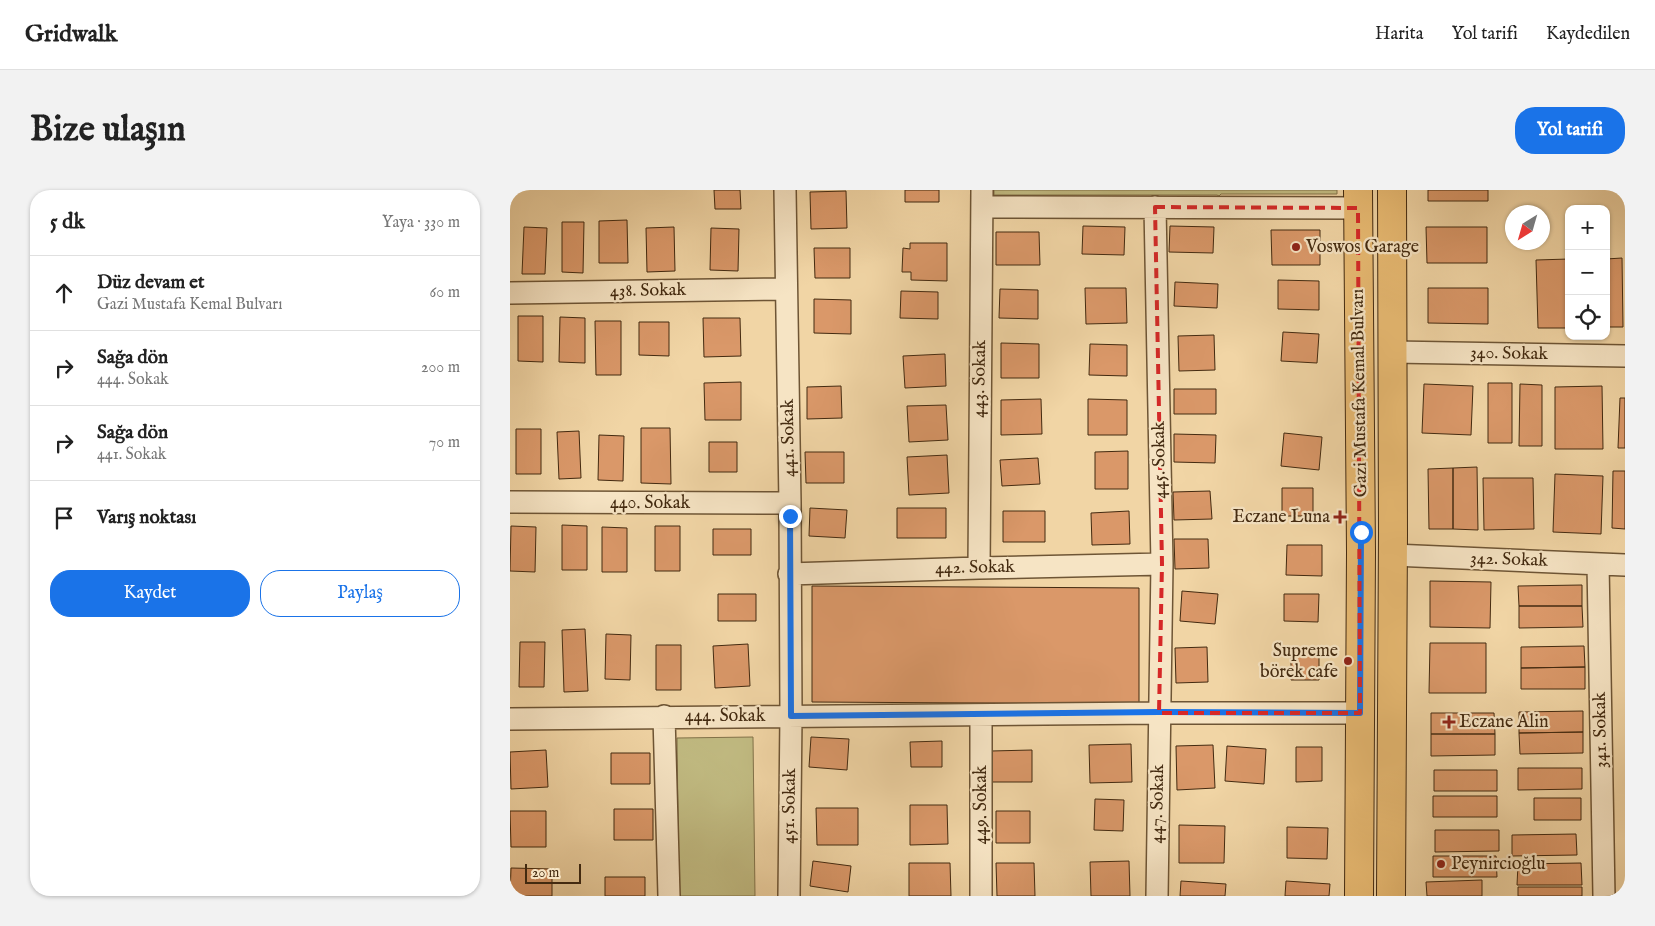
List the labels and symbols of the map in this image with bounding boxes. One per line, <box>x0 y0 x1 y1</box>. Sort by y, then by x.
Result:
north arrow <box>1505 205 1550 250</box>
place label: Voswos Garage <box>1305 236 1419 259</box>
marker: Voswos Garage <box>1290 241 1302 253</box>
street label: 438. Sokak <box>610 279 687 303</box>
street label: Gazi Mustafa Kemal Bulvarı <box>1347 288 1373 498</box>
street label: 443. Sokak <box>968 339 992 418</box>
street label: 340. Sokak <box>1470 342 1549 366</box>
street label: 441. Sokak <box>777 398 801 477</box>
street label: 445. Sokak <box>1148 421 1172 499</box>
street label: 440. Sokak <box>610 492 690 515</box>
route end <box>779 505 802 528</box>
place label: Eczane Luna <box>1232 506 1330 529</box>
marker: Eczane Luna <box>1334 511 1346 523</box>
route start <box>1350 521 1373 544</box>
street label: 342. Sokak <box>1470 547 1549 573</box>
street label: 442. Sokak <box>935 556 1015 580</box>
place label: Supreme börek cafe <box>1260 640 1338 684</box>
marker: Supreme börek cafe <box>1342 655 1354 667</box>
street label: 341. Sokak <box>1589 691 1613 768</box>
street label: 444. Sokak <box>685 705 766 728</box>
place label: Eczane Alin <box>1459 711 1549 734</box>
marker: Eczane Alin <box>1443 716 1455 728</box>
street label: 447. Sokak <box>1146 764 1170 844</box>
street label: 449. Sokak <box>970 765 993 845</box>
street label: 451. Sokak <box>778 768 802 844</box>
place label: Peynircioğlu <box>1451 853 1545 876</box>
marker: Peynircioğlu <box>1435 858 1447 870</box>
scale bar <box>525 861 581 884</box>

